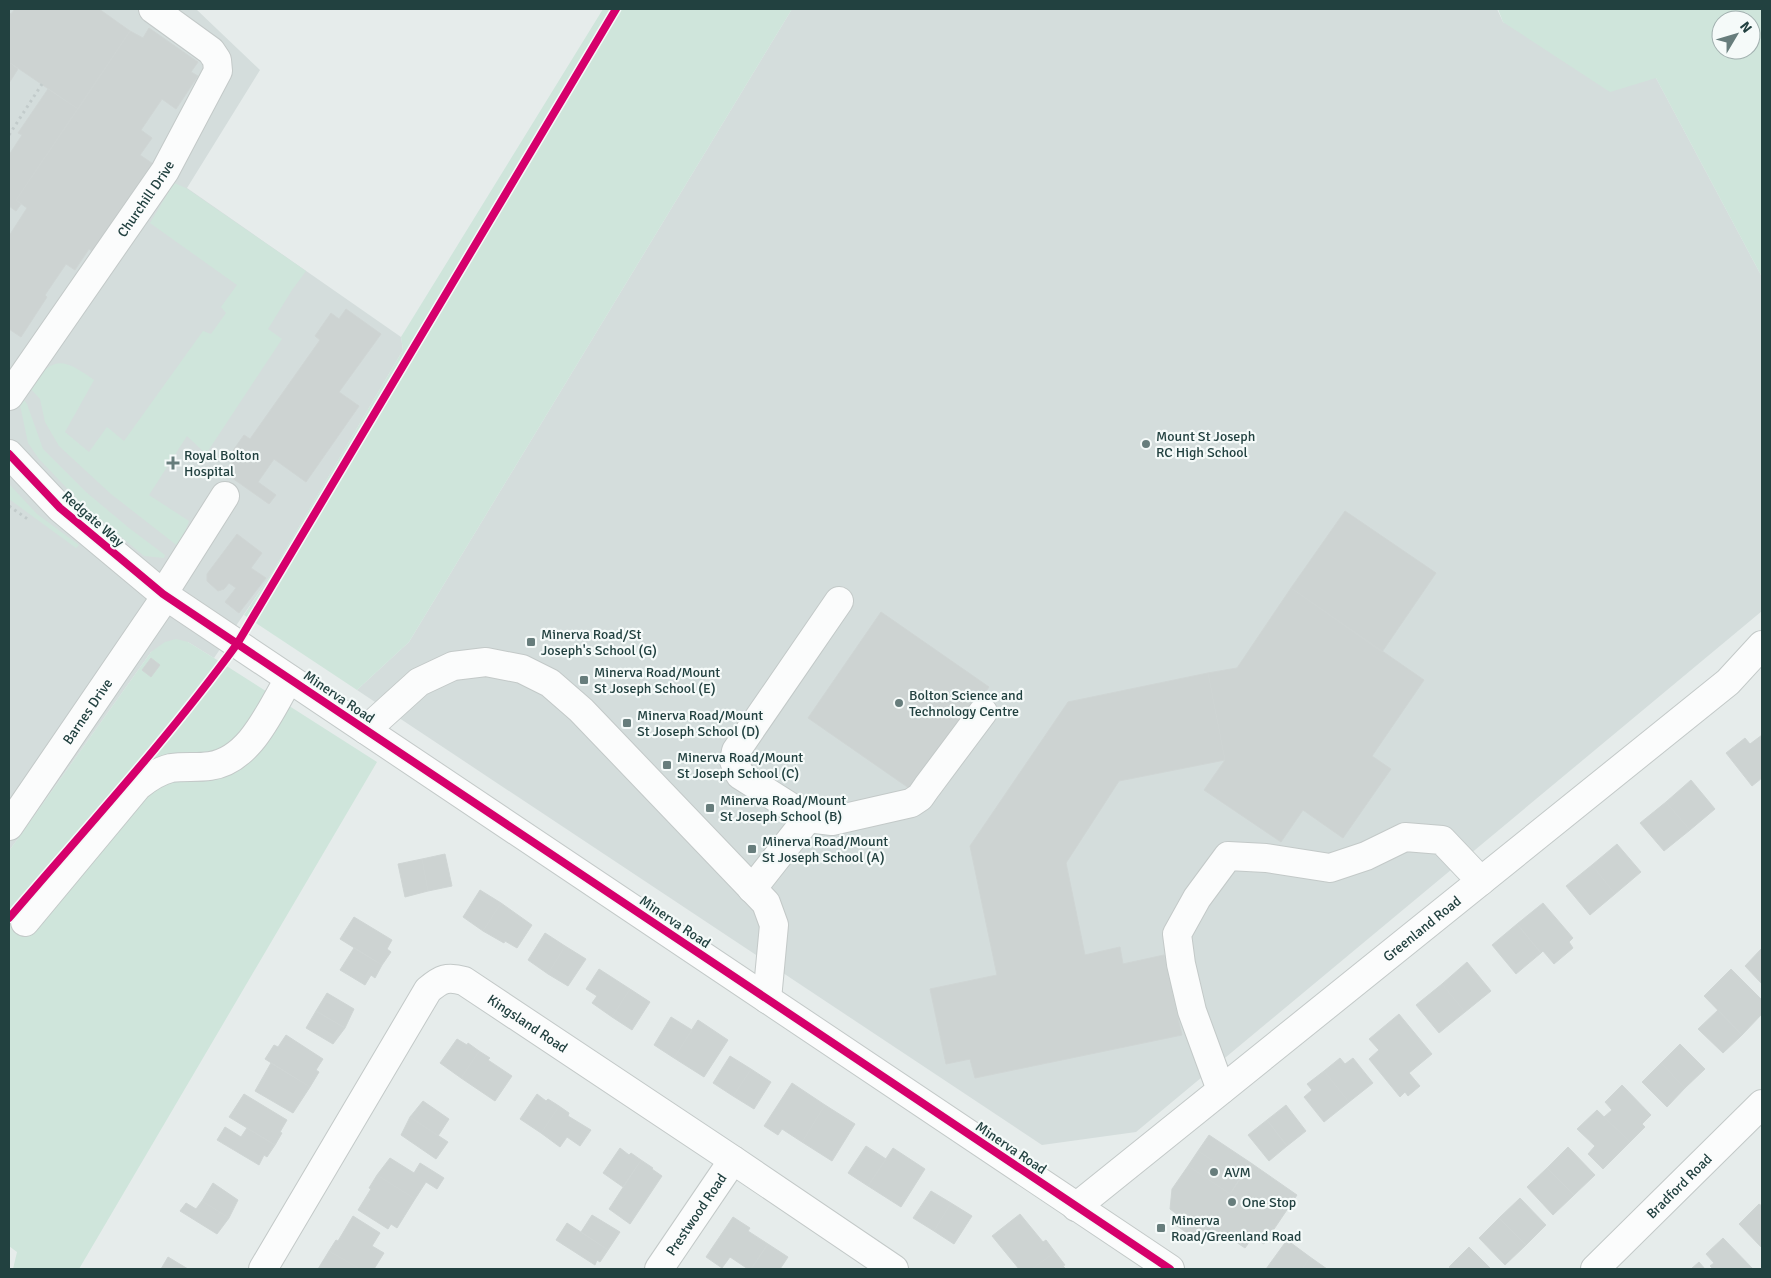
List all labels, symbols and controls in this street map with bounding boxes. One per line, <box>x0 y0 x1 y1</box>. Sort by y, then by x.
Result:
north arrow <box>1711 10 1761 60</box>
text: N <box>1736 18 1756 36</box>
street label: Churchill Drive <box>113 157 178 240</box>
place label: Mount St Joseph RC High School <box>1156 428 1255 461</box>
marker: Mount St Joseph RC High School <box>1140 438 1152 450</box>
place label: Royal Bolton Hospital <box>184 447 259 480</box>
marker: Royal Bolton Hospital <box>166 456 180 470</box>
street label: Redgate Way <box>58 487 128 551</box>
place label: Minerva Road/St Joseph's School (G) <box>541 626 657 659</box>
marker: Minerva Road/St Joseph's School (G) <box>525 636 537 648</box>
place label: Minerva Road/Mount St Joseph School (E) <box>594 664 720 697</box>
street label: Minerva Road <box>300 667 378 727</box>
marker: Minerva Road/Mount St Joseph School (E) <box>578 674 590 686</box>
street label: Barnes Drive <box>59 675 116 747</box>
place label: Bolton Science and Technology Centre <box>909 687 1023 720</box>
marker: Bolton Science and Technology Centre <box>893 697 905 709</box>
place label: Minerva Road/Mount St Joseph School (D) <box>637 707 763 740</box>
marker: Minerva Road/Mount St Joseph School (D) <box>621 717 633 729</box>
place label: Minerva Road/Mount St Joseph School (C) <box>677 749 803 782</box>
marker: Minerva Road/Mount St Joseph School (C) <box>661 759 673 771</box>
place label: Minerva Road/Mount St Joseph School (B) <box>720 792 846 825</box>
marker: Minerva Road/Mount St Joseph School (B) <box>704 802 716 814</box>
place label: Minerva Road/Mount St Joseph School (A) <box>762 833 888 866</box>
marker: Minerva Road/Mount St Joseph School (A) <box>746 843 758 855</box>
street label: Minerva Road <box>636 892 714 952</box>
street label: Greenland Road <box>1380 892 1464 965</box>
street label: Kingsland Road <box>484 991 571 1056</box>
street label: Minerva Road <box>972 1118 1050 1178</box>
street label: Bradford Road <box>1643 1150 1715 1222</box>
place label: AVM <box>1224 1164 1251 1181</box>
marker: AVM <box>1208 1166 1220 1178</box>
street label: Prestwood Road <box>662 1170 730 1259</box>
place label: One Stop <box>1242 1194 1296 1211</box>
marker: One Stop <box>1226 1196 1238 1208</box>
place label: Minerva Road/Greenland Road <box>1171 1212 1301 1245</box>
marker: Minerva Road/Greenland Road <box>1155 1222 1167 1234</box>

